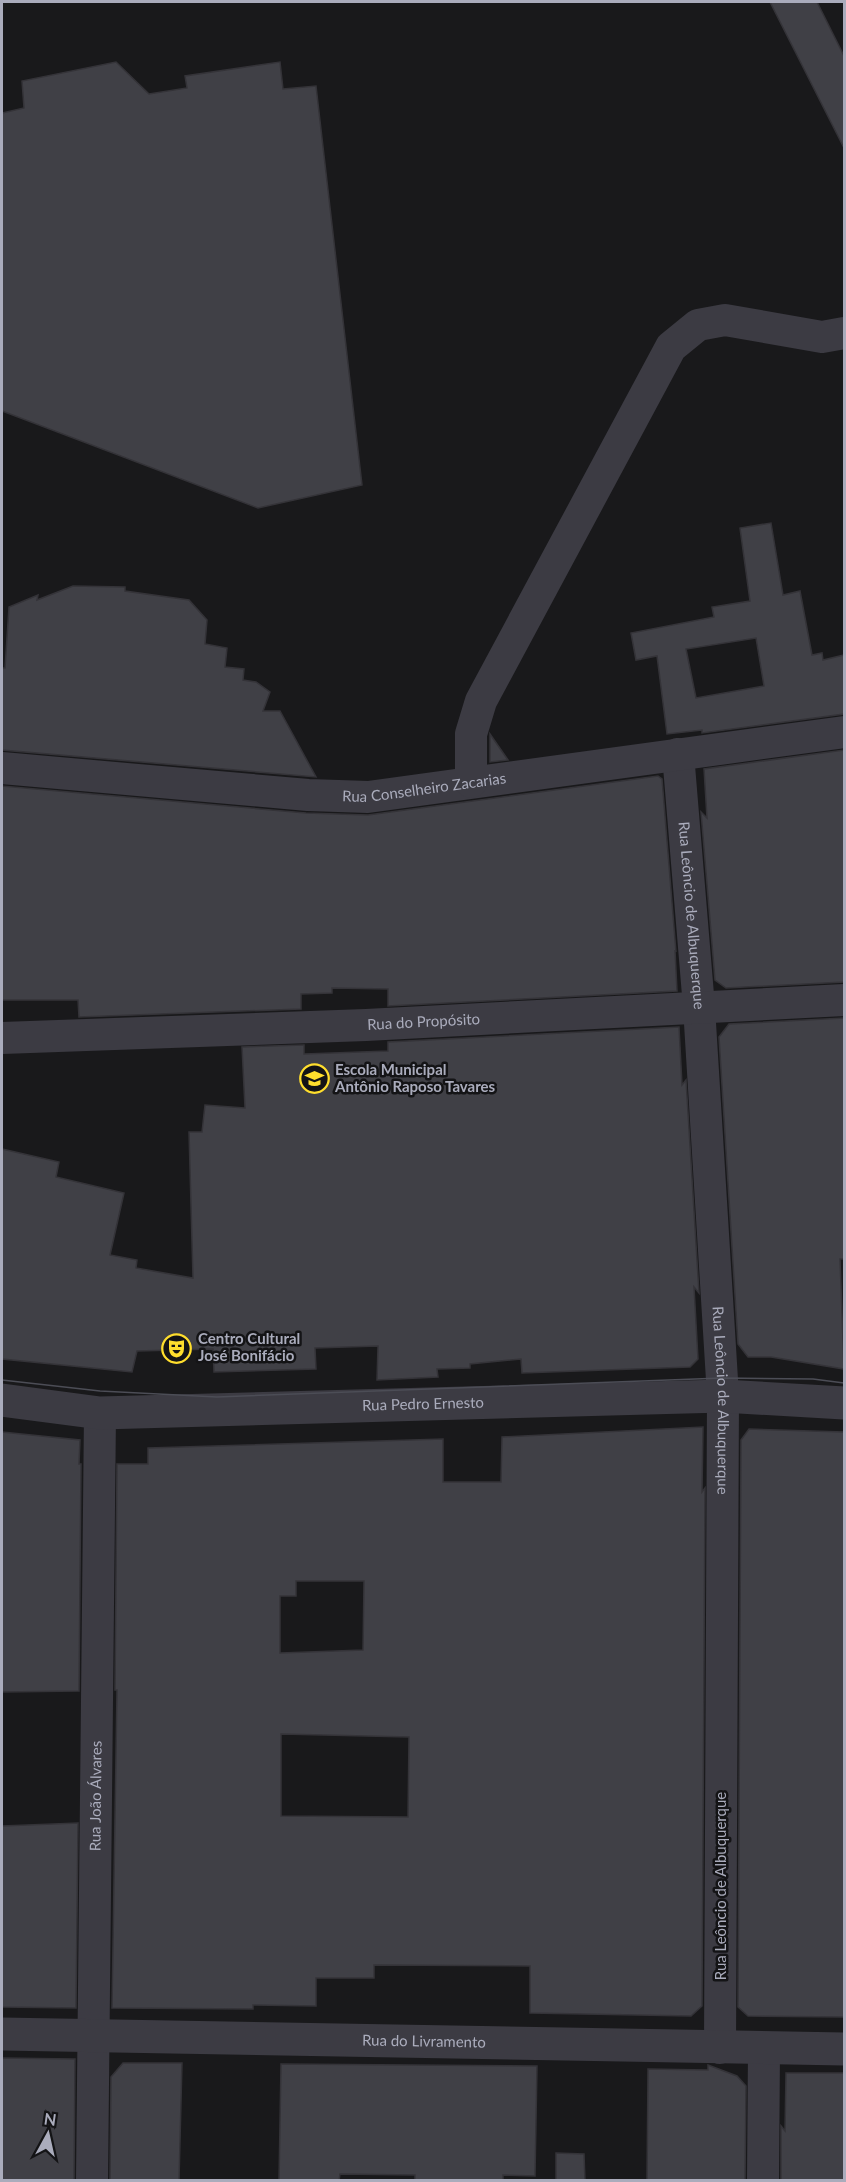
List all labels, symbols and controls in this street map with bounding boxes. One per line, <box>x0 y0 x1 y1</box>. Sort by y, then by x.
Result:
street label: Rua Conselheiro Zacarias <box>342 768 507 805</box>
street label: Rua Leôncio de Albuquerque <box>676 821 709 1010</box>
street label: Rua do Propósito <box>367 1009 481 1033</box>
place label: Escola Municipal Antônio Raposo Tavares <box>334 1060 496 1095</box>
school or university icon: Escola Municipal Antônio Raposo Tavares <box>298 1063 330 1095</box>
street label: Rua Leôncio de Albuquerque <box>709 1306 733 1495</box>
place label: Centro Cultural José Bonifácio <box>198 1329 300 1364</box>
theatre icon: Centro Cultural José Bonifácio <box>161 1332 193 1364</box>
street label: Rua Pedro Ernesto <box>362 1393 484 1414</box>
street label: Rua João Álvares <box>85 1741 105 1851</box>
street label: Rua Leôncio de Albuquerque <box>711 1792 729 1980</box>
street label: Rua do Livramento <box>362 2030 486 2051</box>
north arrow <box>18 2104 78 2164</box>
text: N <box>43 2108 58 2129</box>

